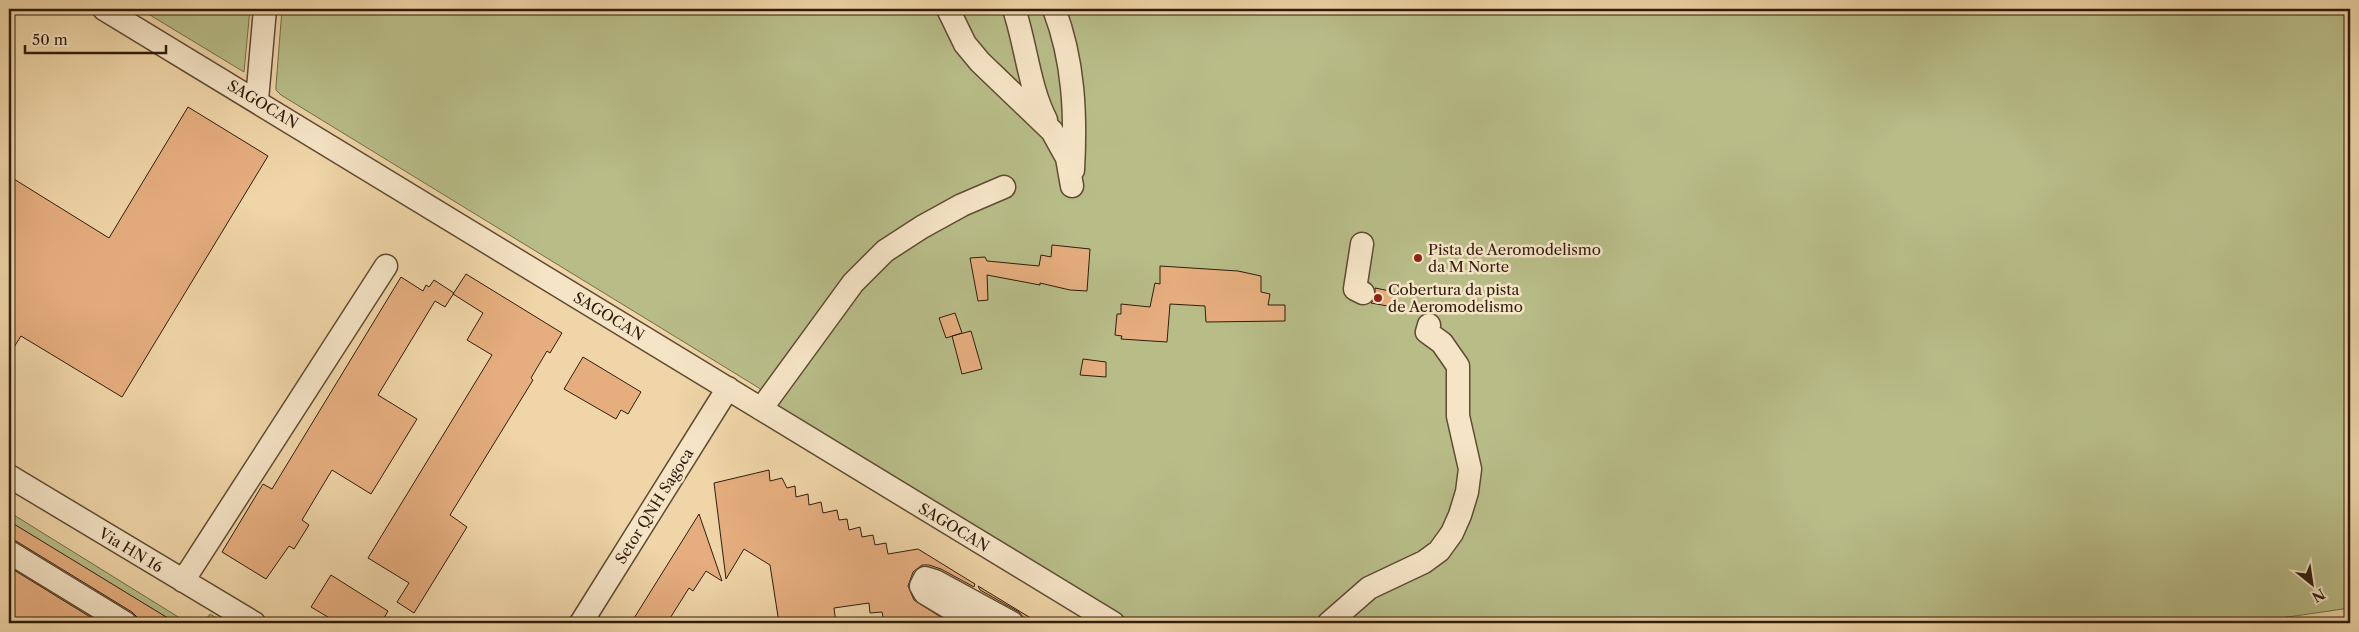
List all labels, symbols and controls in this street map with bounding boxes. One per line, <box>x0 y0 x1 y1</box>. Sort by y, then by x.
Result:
scale bar <box>25 22 166 54</box>
text: 50 m <box>32 30 68 49</box>
street label: SAGOCAN <box>224 76 302 132</box>
place label: Pista de Aeromodelismo da M Norte <box>1428 240 1601 276</box>
marker: Pista de Aeromodelismo da M Norte <box>1412 252 1424 264</box>
place label: Cobertura da pista de Aeromodelismo <box>1388 280 1523 316</box>
street label: SAGOCAN <box>570 288 648 344</box>
marker: Cobertura da pista de Aeromodelismo <box>1372 292 1384 304</box>
street label: Setor QNH Sagoca <box>611 444 697 567</box>
street label: SAGOCAN <box>915 499 993 555</box>
street label: Via HN 16 <box>95 523 167 577</box>
north arrow <box>2286 560 2336 610</box>
text: N <box>2309 584 2328 606</box>

